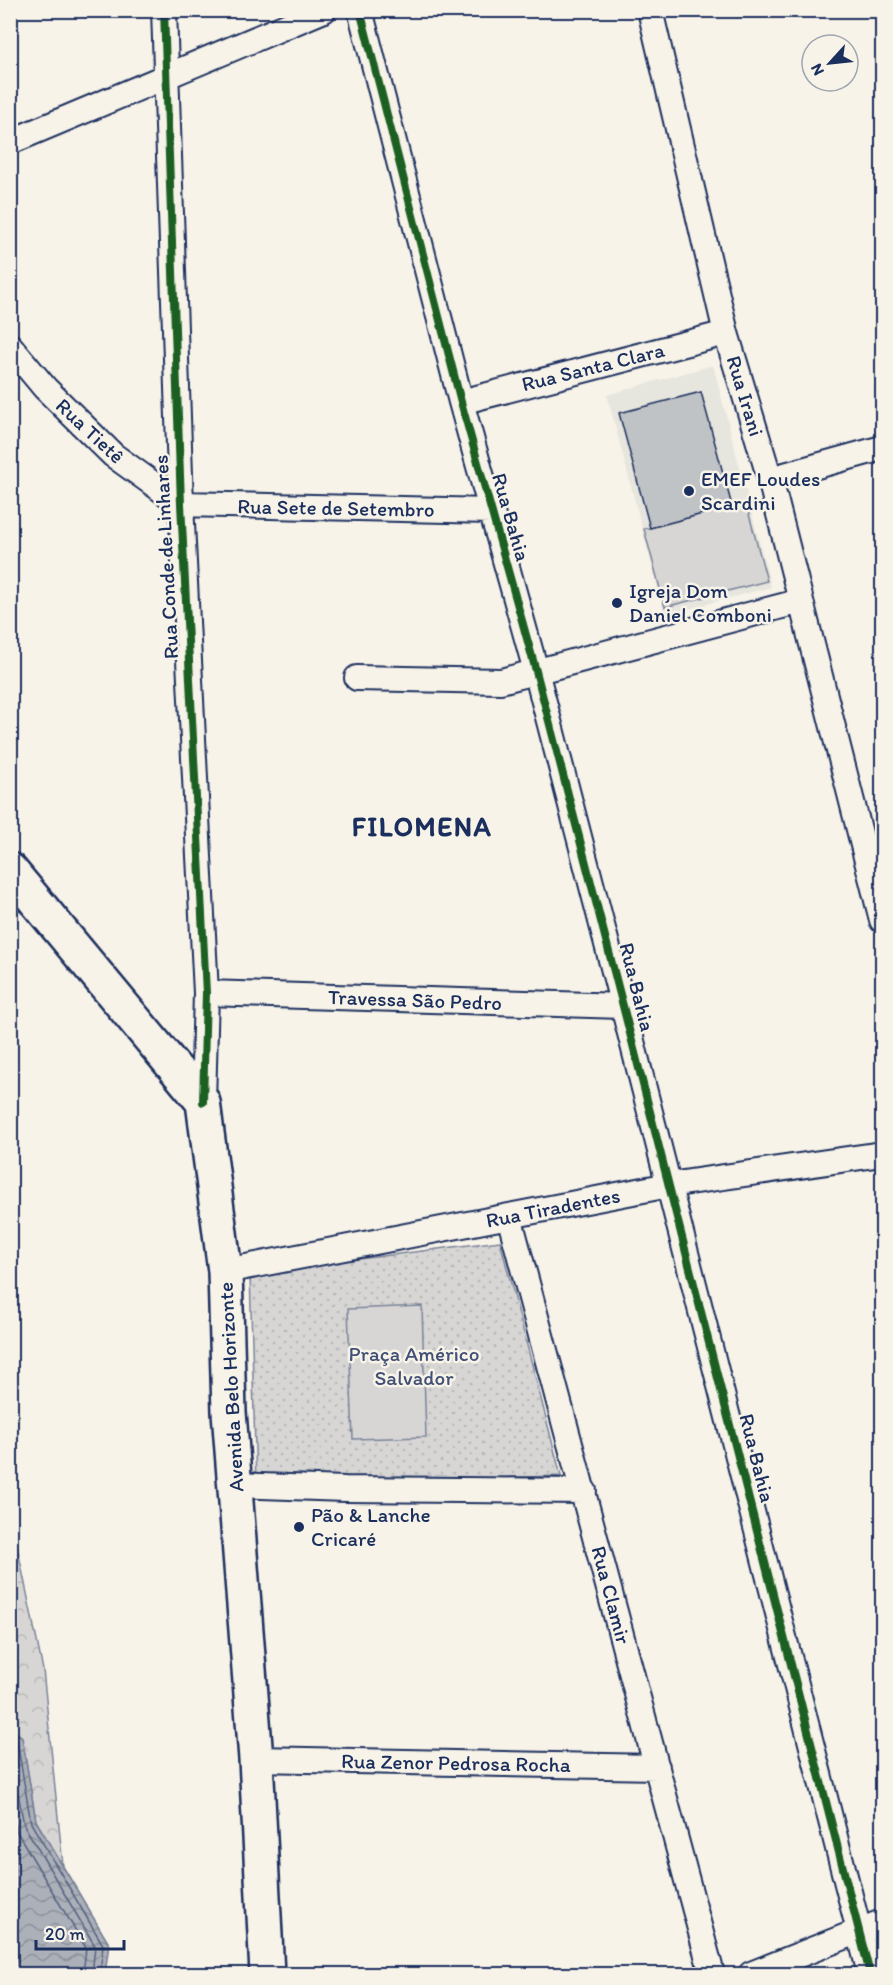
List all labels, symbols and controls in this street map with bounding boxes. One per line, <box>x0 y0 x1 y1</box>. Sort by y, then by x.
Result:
north arrow <box>800 33 860 93</box>
text: N <box>806 60 828 79</box>
street label: Rua Santa Clara <box>519 337 667 396</box>
street label: Rua Irani <box>721 353 770 439</box>
street label: Rua Tietê <box>51 393 130 469</box>
street label: Rua Conde de Linhares <box>148 454 183 660</box>
place label: EMEF Loudes Scardini <box>701 466 820 515</box>
street label: Rua Bahia <box>487 470 536 564</box>
marker: EMEF Loudes Scardini <box>682 484 696 498</box>
street label: Rua Sete de Setembro <box>237 493 435 522</box>
place label: Igreja Dom Daniel Comboni <box>629 578 772 627</box>
marker: Igreja Dom Daniel Comboni <box>610 596 624 610</box>
district label: FILOMENA <box>352 810 492 843</box>
street label: Rua Bahia <box>614 940 661 1034</box>
street label: Travessa São Pedro <box>328 984 502 1015</box>
street label: Rua Tiradentes <box>484 1182 622 1233</box>
street label: Avenida Belo Horizonte <box>213 1281 248 1493</box>
park label: Praça Américo Salvador <box>349 1341 479 1390</box>
street label: Rua Bahia <box>734 1411 781 1505</box>
place label: Pão & Lanche Cricaré <box>311 1502 431 1551</box>
marker: Pão & Lanche Cricaré <box>292 1520 306 1534</box>
street label: Rua Clamir <box>586 1543 637 1647</box>
street label: Rua Zenor Pedrosa Rocha <box>341 1748 571 1777</box>
scale bar <box>36 1913 124 1951</box>
text: 20 m <box>45 1923 85 1945</box>

